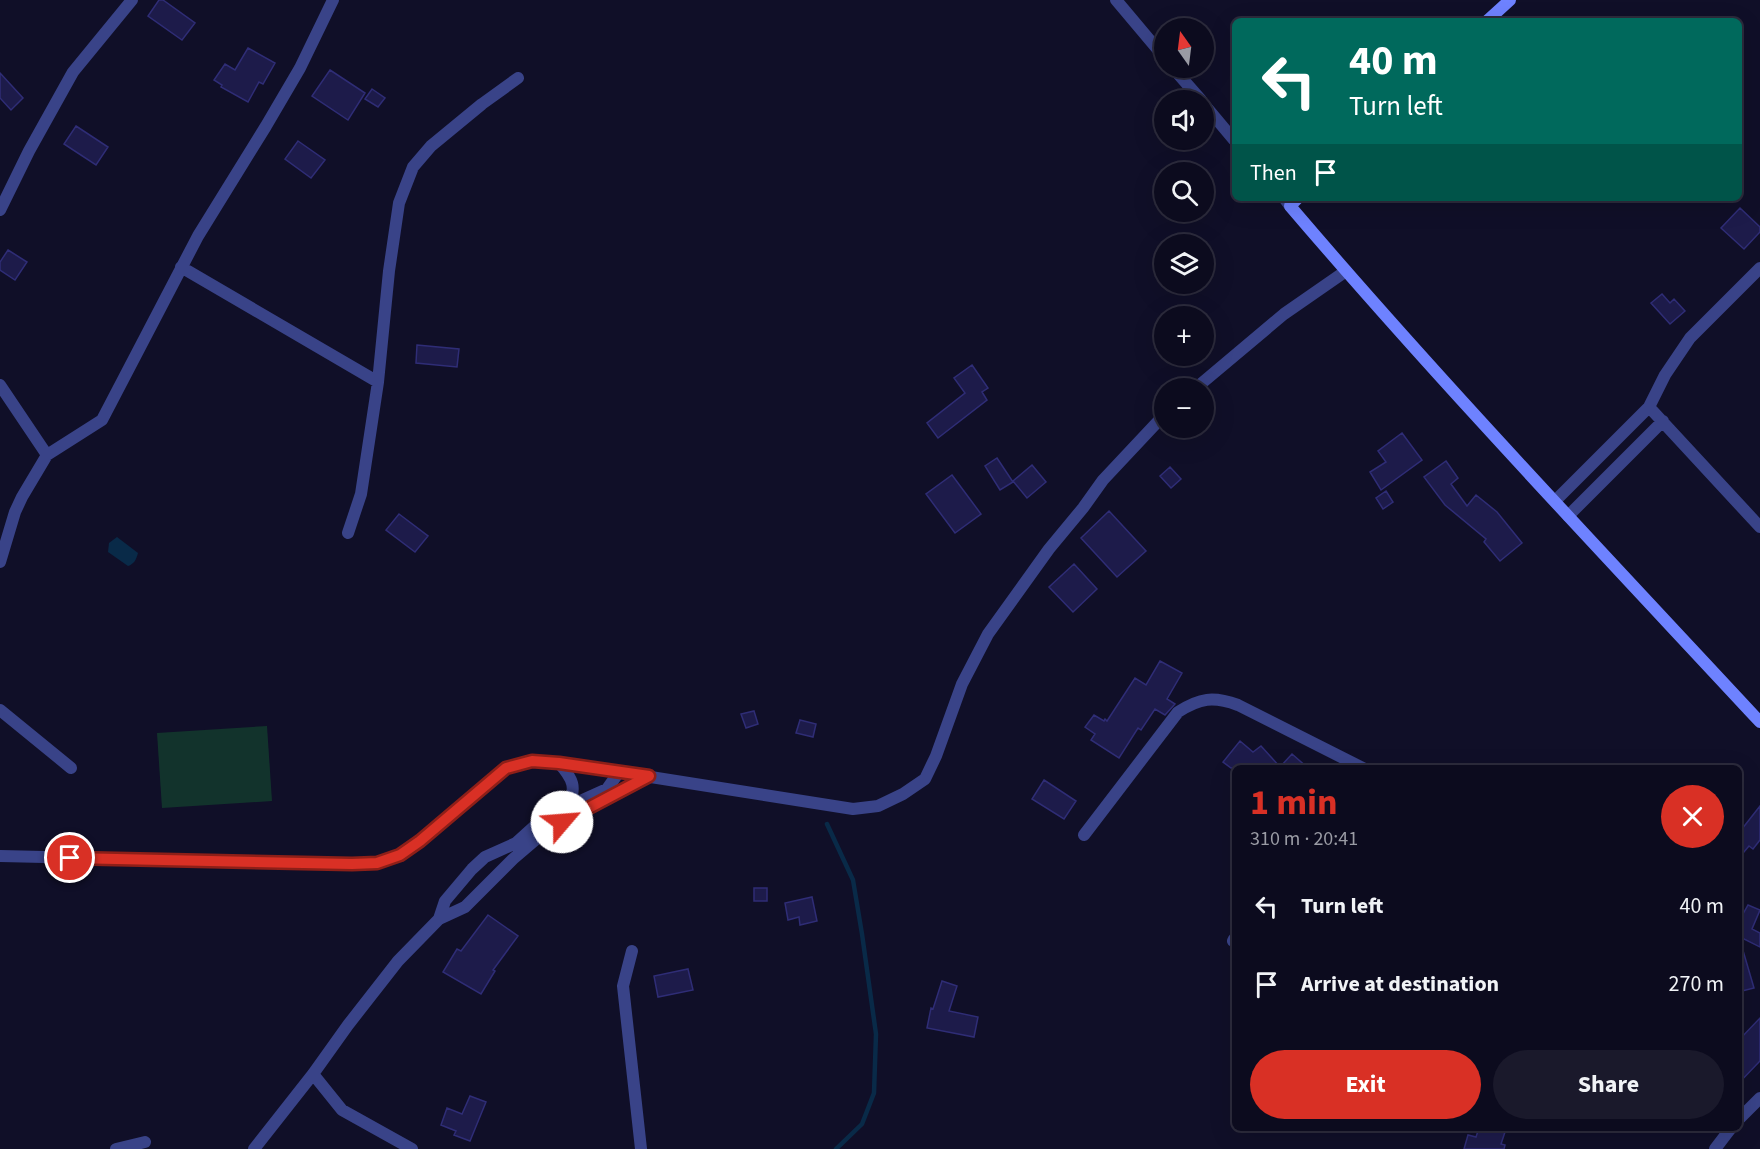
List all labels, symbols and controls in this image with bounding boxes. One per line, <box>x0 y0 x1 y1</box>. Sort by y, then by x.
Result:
north arrow <box>1154 18 1214 78</box>
map controls <box>1154 18 1214 438</box>
text: 40 m <box>1349 31 1438 91</box>
icon: left <box>1250 42 1328 120</box>
text: Turn left <box>1349 87 1443 126</box>
button: sound <box>1154 90 1214 150</box>
icon: arrive <box>1309 156 1342 189</box>
text: Then <box>1250 157 1297 189</box>
button: search <box>1154 162 1214 222</box>
button: layers <box>1154 234 1214 294</box>
button: + <box>1154 306 1214 366</box>
button: − <box>1154 378 1214 438</box>
text: 1 min <box>1250 777 1338 828</box>
button: close <box>1661 785 1724 848</box>
position arrow <box>530 790 594 854</box>
text: 310 m · 20:41 <box>1250 825 1358 853</box>
pin <box>44 832 95 883</box>
icon: arrive <box>53 841 86 874</box>
icon: left <box>1250 890 1283 923</box>
text: Turn left <box>1301 890 1383 922</box>
text: 40 m <box>1679 890 1724 922</box>
icon: arrive <box>1250 968 1283 1001</box>
text: Arrive at destination <box>1301 968 1499 1000</box>
text: 270 m <box>1669 968 1724 1000</box>
button: Exit <box>1250 1050 1481 1119</box>
button: Share <box>1493 1050 1724 1119</box>

